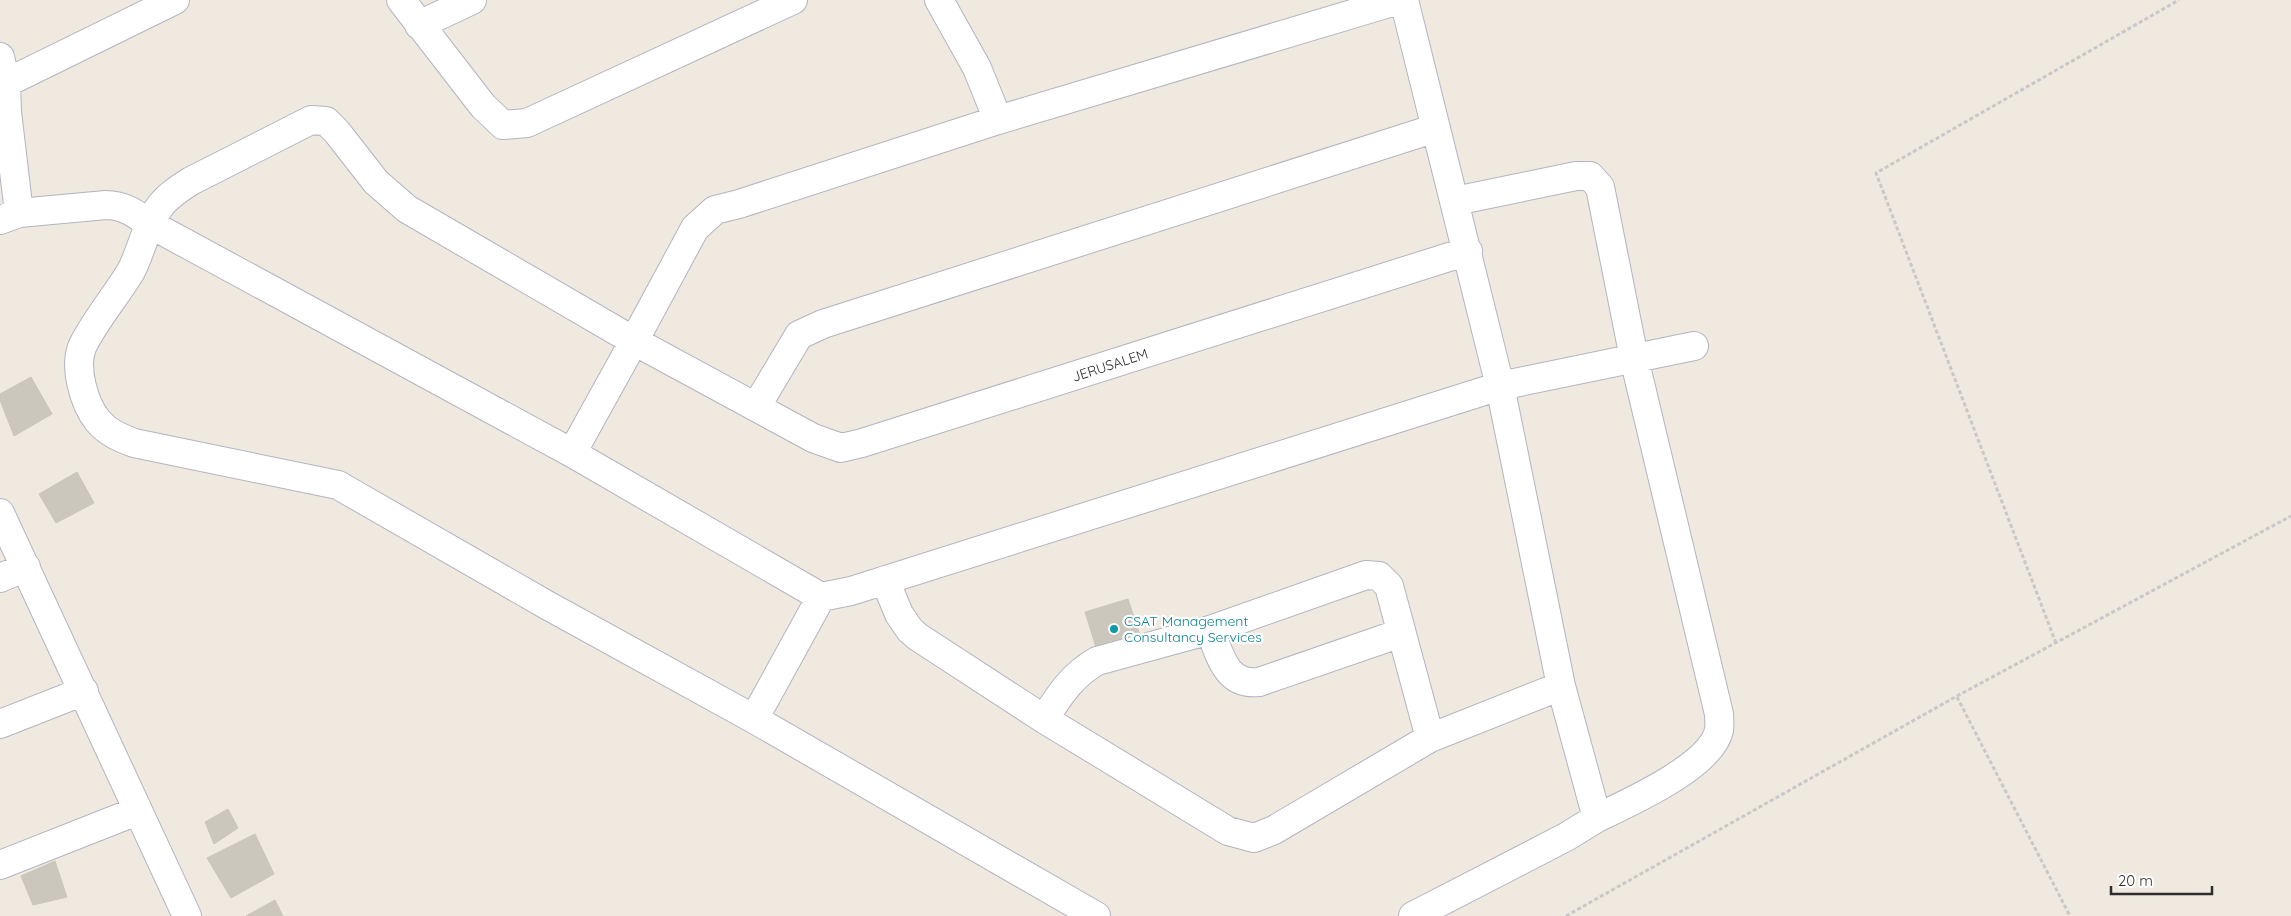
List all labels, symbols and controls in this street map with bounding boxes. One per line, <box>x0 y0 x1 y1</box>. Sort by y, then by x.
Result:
street label: JERUSALEM <box>1070 344 1150 386</box>
place label: CSAT Management Consultancy Services <box>1124 612 1262 646</box>
marker: CSAT Management Consultancy Services <box>1108 623 1120 635</box>
scale bar <box>2111 864 2212 896</box>
text: 20 m <box>2118 871 2153 890</box>

